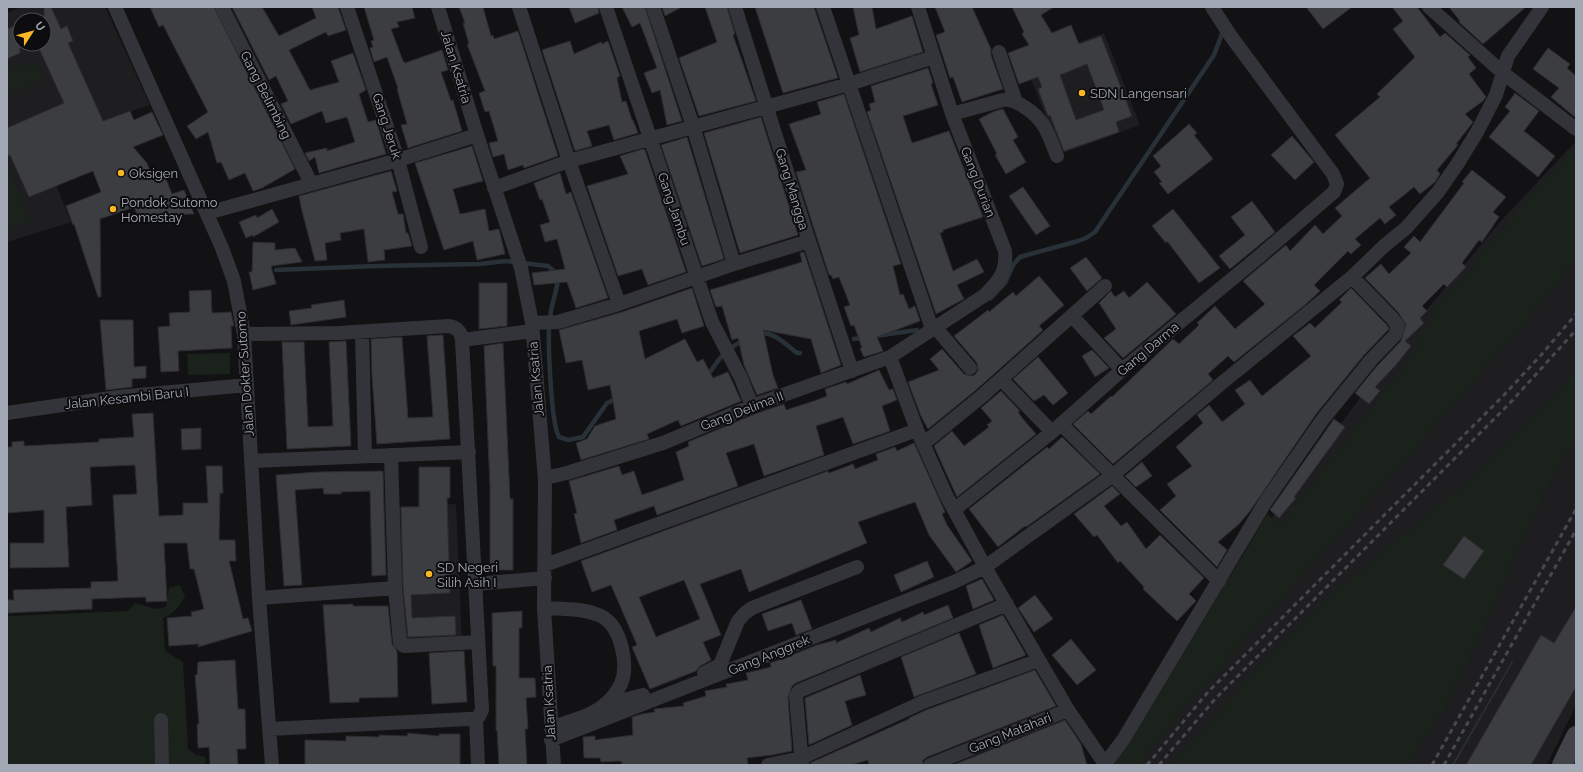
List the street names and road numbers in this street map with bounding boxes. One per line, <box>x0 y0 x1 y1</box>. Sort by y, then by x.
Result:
street label: Jalan Ksatria <box>438 29 474 105</box>
street label: Gang Belimbing <box>237 49 295 141</box>
street label: Gang Jeruk <box>369 91 405 161</box>
street label: Gang Durian <box>958 145 998 219</box>
street label: Gang Mangga <box>772 146 812 232</box>
street label: Gang Jambu <box>655 171 693 247</box>
street label: Jalan Dokter Sutomo <box>233 311 257 437</box>
street label: Gang Darma <box>1114 319 1182 379</box>
street label: Jalan Ksatria <box>525 341 547 417</box>
street label: Jalan Kesambi Baru I <box>64 384 190 412</box>
street label: Gang Delima II <box>699 388 785 434</box>
street label: Gang Anggrek <box>726 632 812 678</box>
street label: Jalan Ksatria <box>540 665 558 741</box>
street label: Gang Matahari <box>967 710 1053 756</box>

